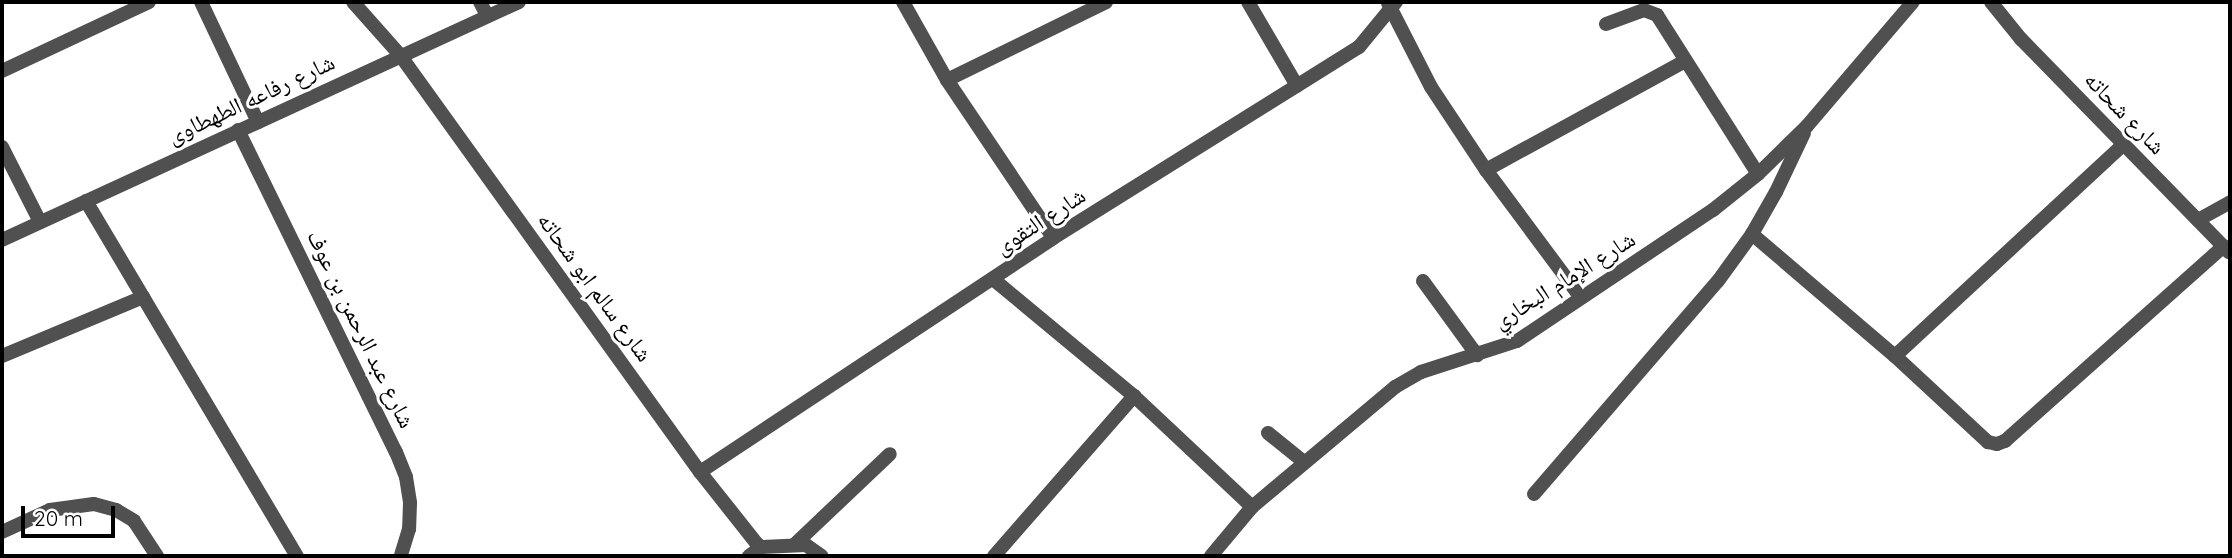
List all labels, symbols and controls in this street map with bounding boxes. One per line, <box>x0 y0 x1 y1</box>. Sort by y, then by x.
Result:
street label: شارع رفاعه الطهطاوى <box>163 48 339 150</box>
street label: شارع شحاته <box>2079 66 2171 160</box>
street label: شارع التقوى <box>989 182 1091 260</box>
street label: شارع سالم ابو شحاته <box>532 207 658 367</box>
street label: شارع عبد الرحمن بن عوف <box>301 225 421 433</box>
street label: شارع الإمام البخاري <box>1488 225 1640 335</box>
scale bar <box>24 491 119 536</box>
text: 20 m <box>34 505 83 531</box>

